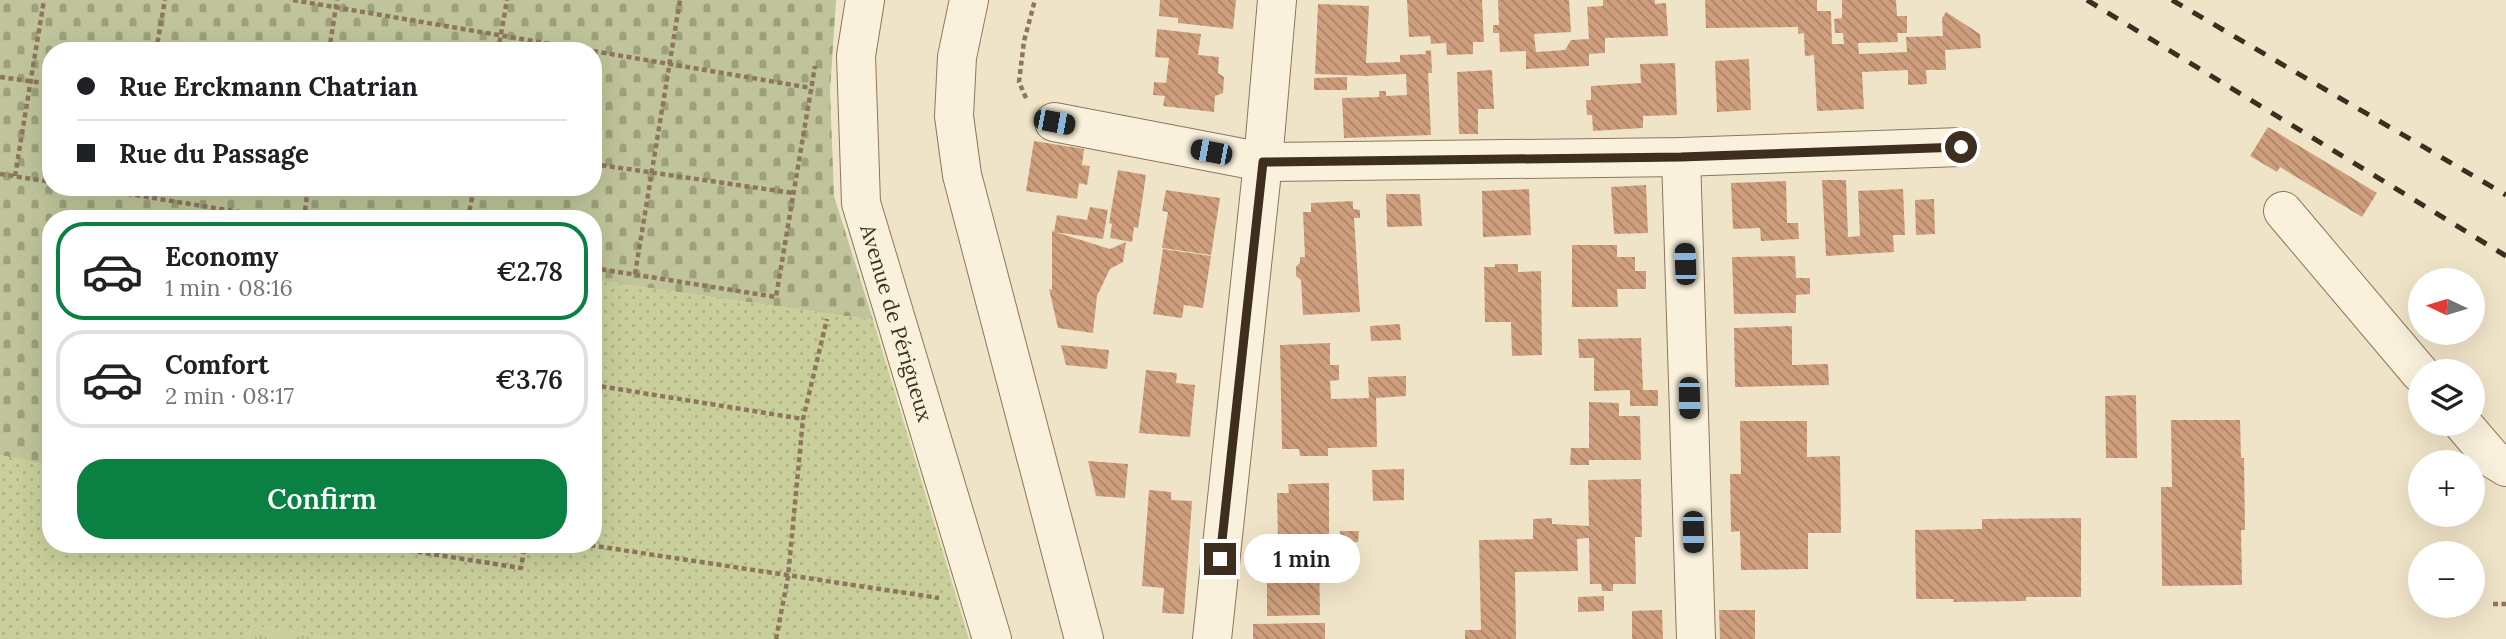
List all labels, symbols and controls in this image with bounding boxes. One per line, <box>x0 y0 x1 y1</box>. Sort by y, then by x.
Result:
text: Rue Erckmann Chatrian <box>119 70 418 103</box>
car <box>1032 108 1077 136</box>
route start <box>1945 131 1977 163</box>
text: Rue du Passage <box>119 137 309 170</box>
car <box>1189 138 1234 166</box>
street label: Avenue de Périgueux <box>854 220 939 425</box>
icon: car <box>81 240 144 303</box>
text: Economy <box>165 240 278 273</box>
car <box>1674 243 1697 285</box>
text: €2.78 <box>496 255 563 288</box>
north arrow <box>2408 268 2485 345</box>
map controls <box>2408 268 2485 618</box>
text: 1 min · 08:16 <box>165 273 293 302</box>
icon: car <box>81 348 144 411</box>
text: Comfort <box>165 348 269 381</box>
button: layers <box>2408 359 2485 436</box>
text: €3.76 <box>495 363 563 396</box>
car <box>1679 377 1700 419</box>
text: 2 min · 08:17 <box>165 381 294 410</box>
button: + <box>2408 450 2485 527</box>
button: Confirm <box>77 459 567 539</box>
car <box>1683 511 1704 553</box>
callout: 1 min <box>1244 534 1360 584</box>
button: − <box>2408 541 2485 618</box>
route end <box>1204 543 1236 575</box>
text: 1 min <box>1273 544 1331 573</box>

